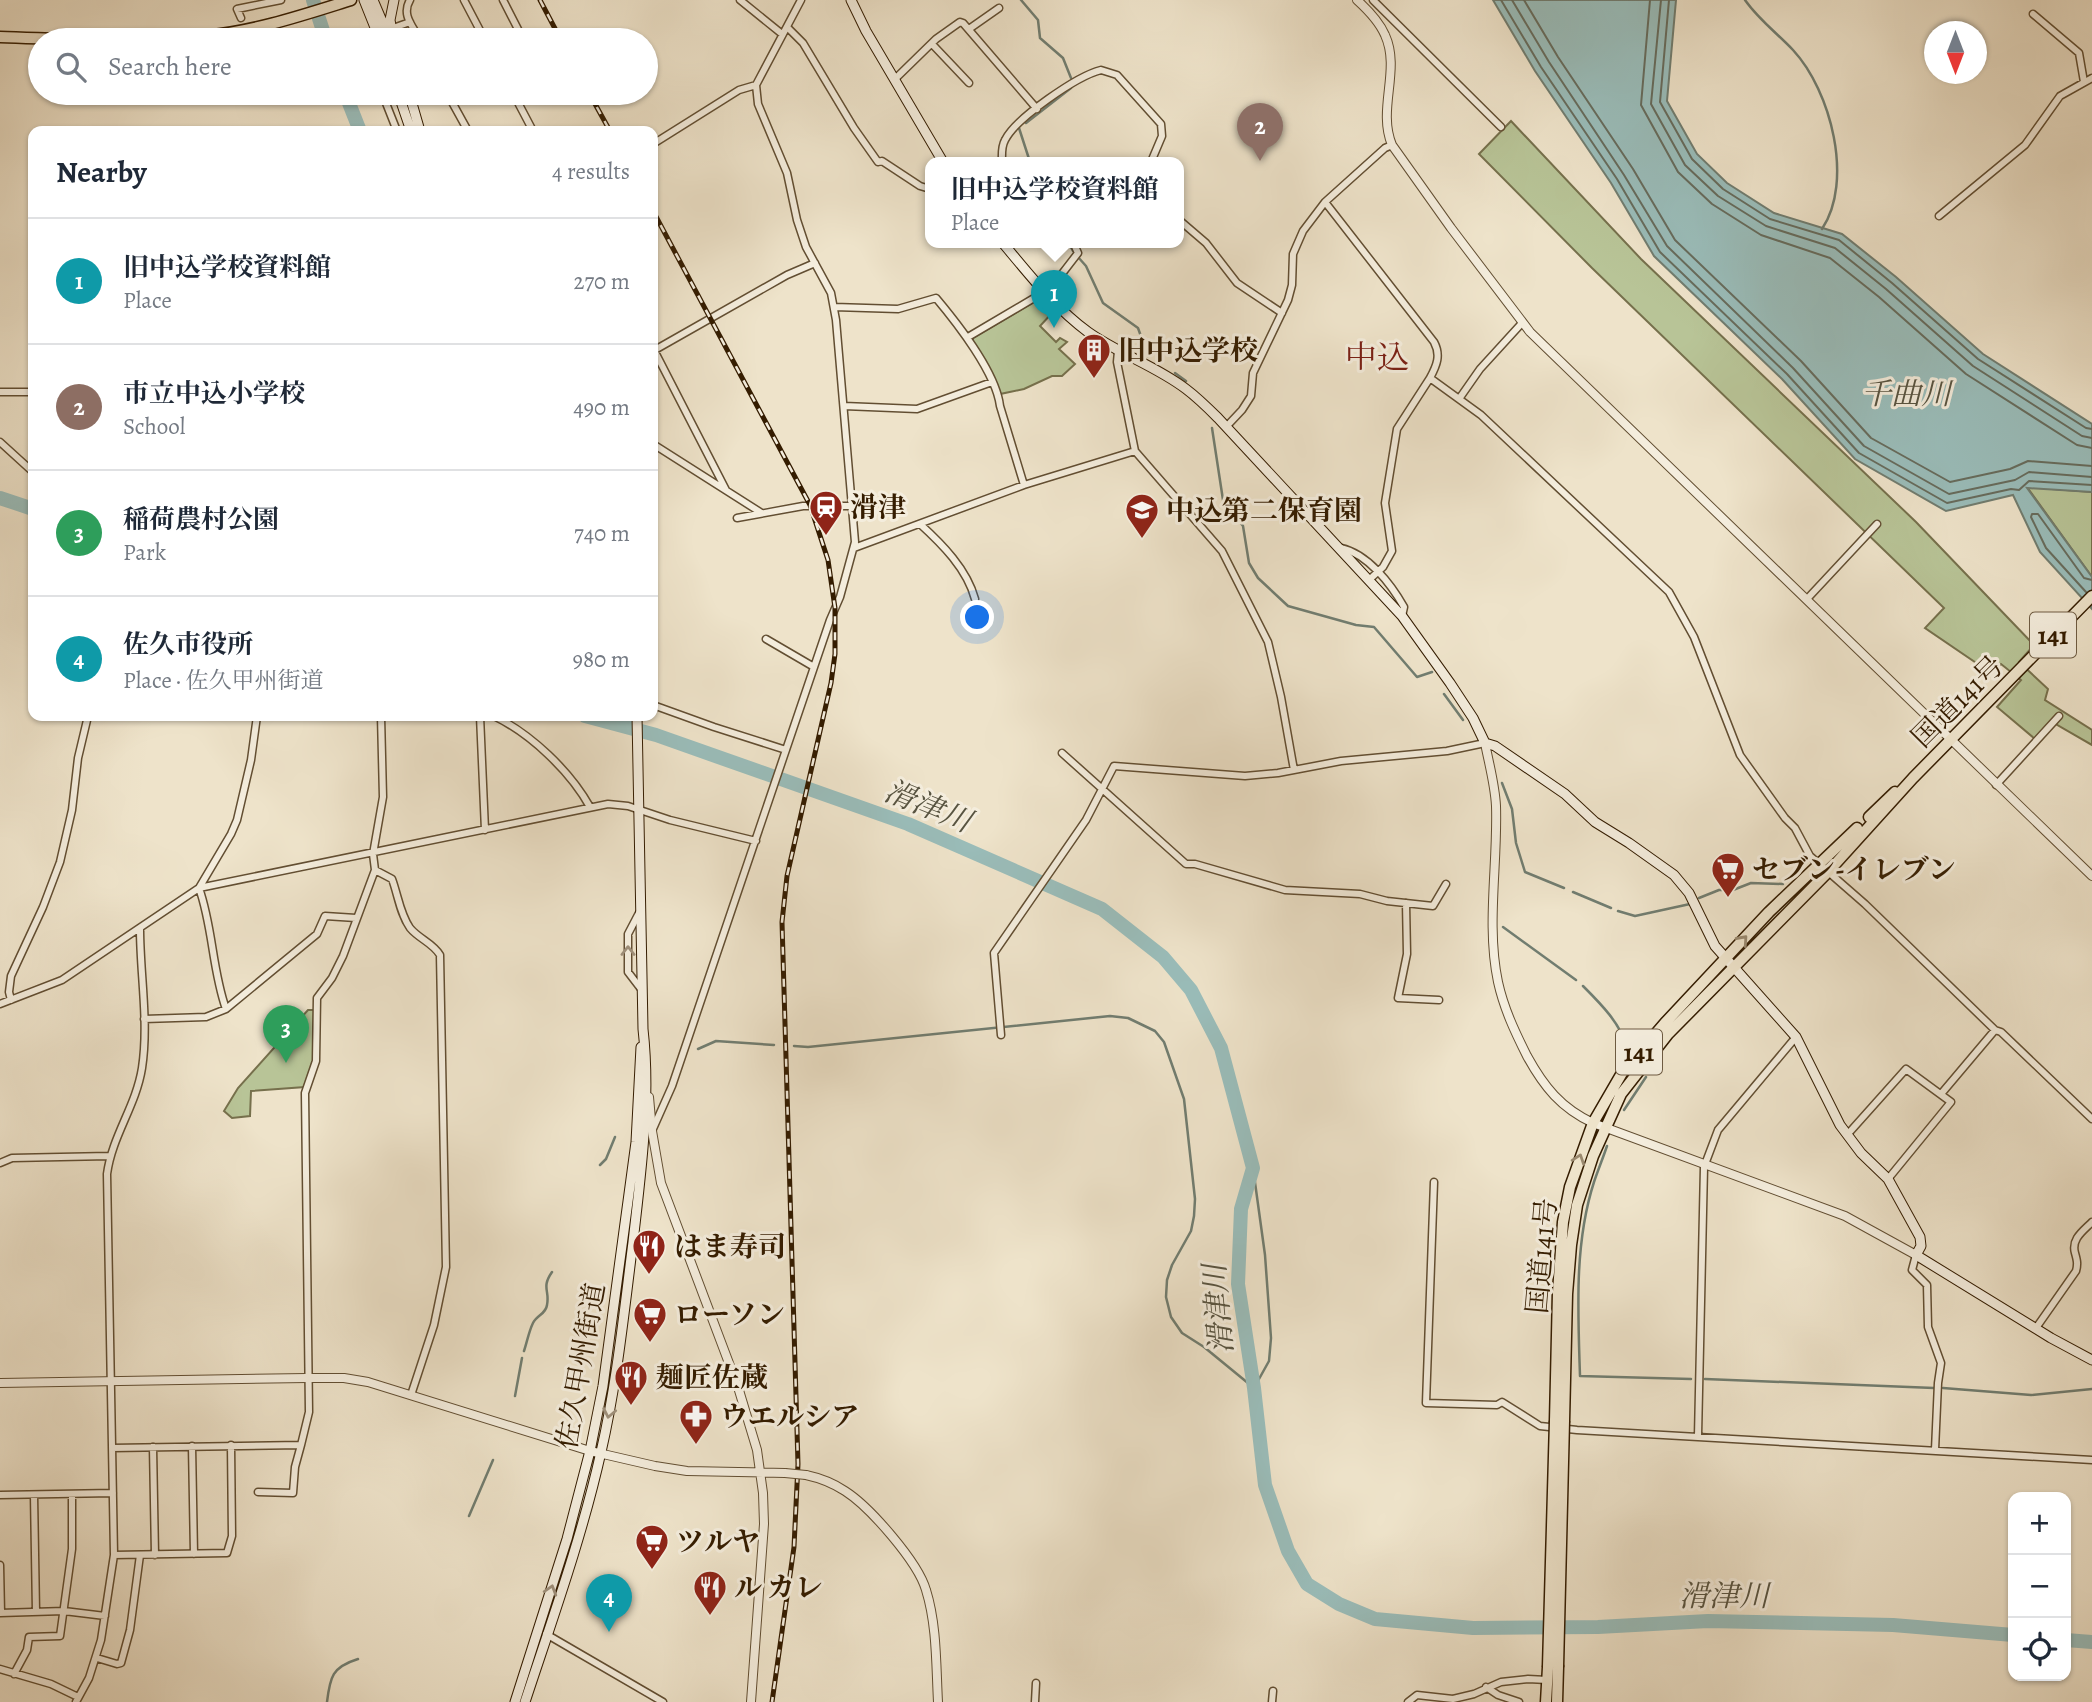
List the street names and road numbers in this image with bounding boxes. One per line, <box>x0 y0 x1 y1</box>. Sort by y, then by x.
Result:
road number: 141 <box>2030 612 2076 657</box>
street label: 国道141号 <box>1903 647 2012 756</box>
road number: 141 <box>1616 1030 1662 1074</box>
street label: 国道141号 <box>1518 1197 1566 1315</box>
street label: 佐久甲州街道 <box>548 1280 614 1452</box>

